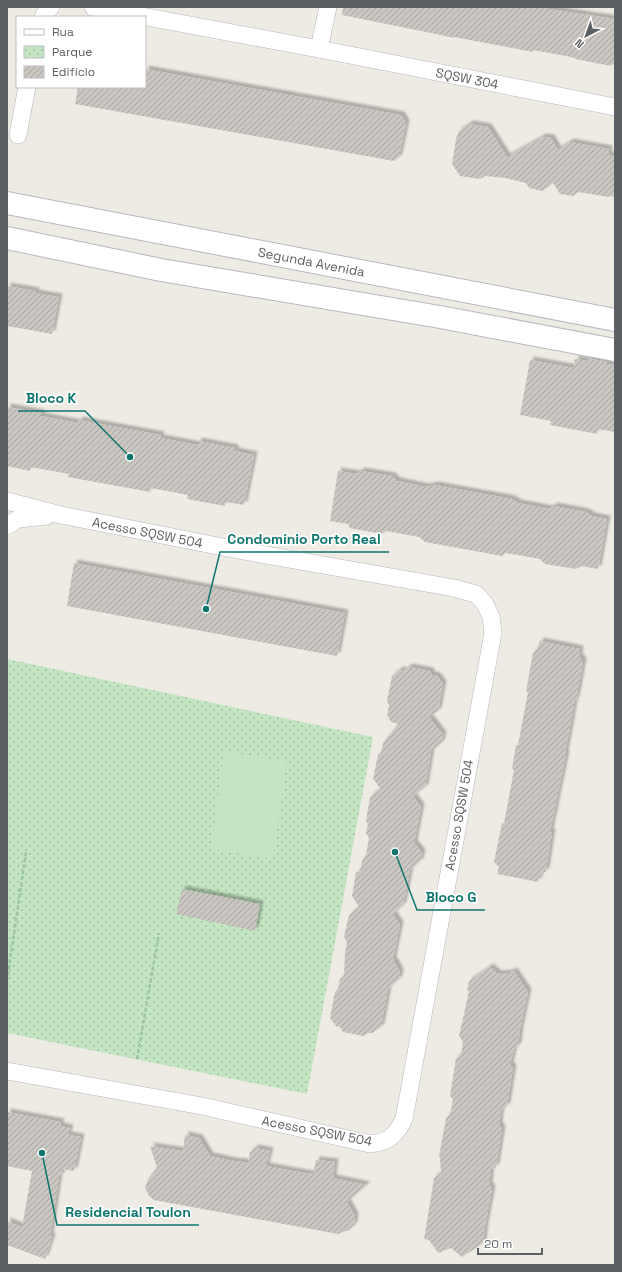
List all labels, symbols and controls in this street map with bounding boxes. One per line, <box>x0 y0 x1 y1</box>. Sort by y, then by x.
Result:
legend <box>16 16 146 88</box>
north arrow <box>566 16 606 56</box>
text: Rua <box>52 24 74 40</box>
text: N <box>572 36 587 51</box>
text: Parque <box>52 44 92 60</box>
text: Edifício <box>52 64 95 80</box>
street label: SQSW 304 <box>434 64 500 93</box>
street label: Segunda Avenida <box>257 243 367 280</box>
callout: Bloco K <box>18 385 85 411</box>
text: Bloco K <box>26 389 77 407</box>
street label: Acesso SQSW 504 <box>91 513 204 551</box>
callout: Condomínio Porto Real <box>220 526 389 552</box>
text: Condomínio Porto Real <box>227 530 381 548</box>
street label: Acesso SQSW 504 <box>441 758 477 872</box>
callout: Bloco G <box>417 884 485 910</box>
text: Bloco G <box>425 888 477 906</box>
street label: Acesso SQSW 504 <box>260 1112 374 1150</box>
callout: Residencial Toulon <box>57 1199 199 1225</box>
text: Residencial Toulon <box>65 1203 191 1221</box>
scale bar <box>478 1230 542 1256</box>
text: 20 m <box>484 1236 512 1252</box>

